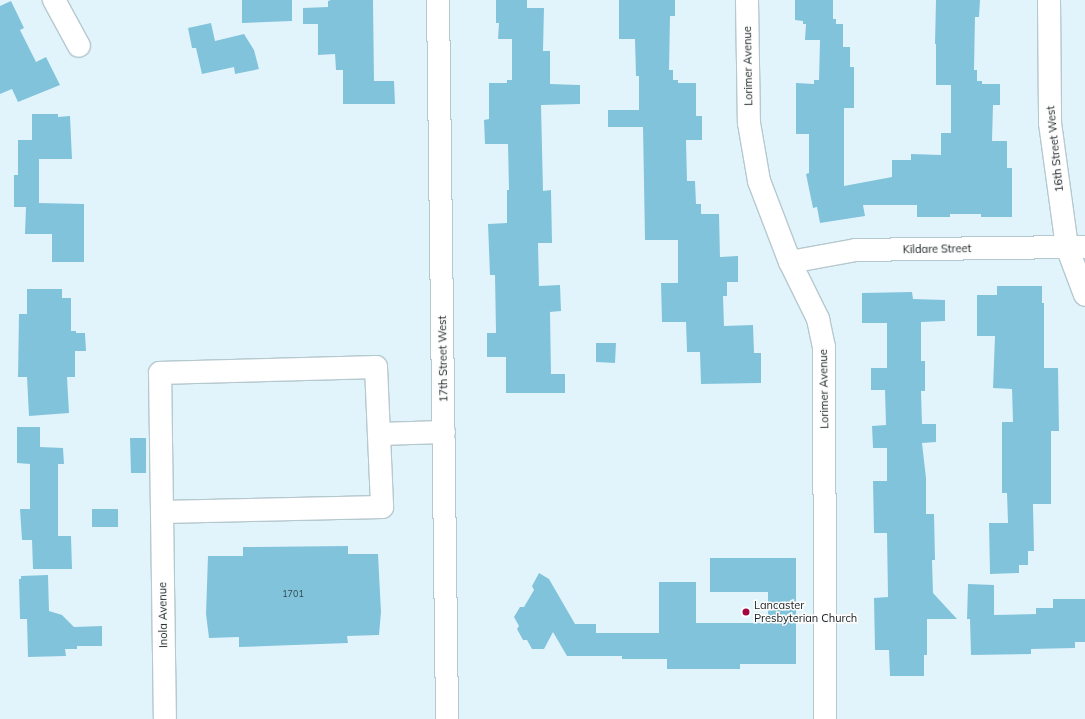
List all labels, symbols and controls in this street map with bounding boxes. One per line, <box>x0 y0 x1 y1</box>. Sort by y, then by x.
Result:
street label: Lorimer Avenue <box>741 26 755 106</box>
street label: 16th Street West <box>1044 105 1066 193</box>
street label: Kildare Street <box>903 242 971 256</box>
street label: 17th Street West <box>436 316 450 402</box>
street label: Lorimer Avenue <box>817 349 831 429</box>
street label: Inola Avenue <box>156 582 170 648</box>
house number: 1701 <box>282 589 304 599</box>
place label: Lancaster Presbyterian Church <box>754 599 857 625</box>
marker: Lancaster Presbyterian Church <box>741 607 751 617</box>

